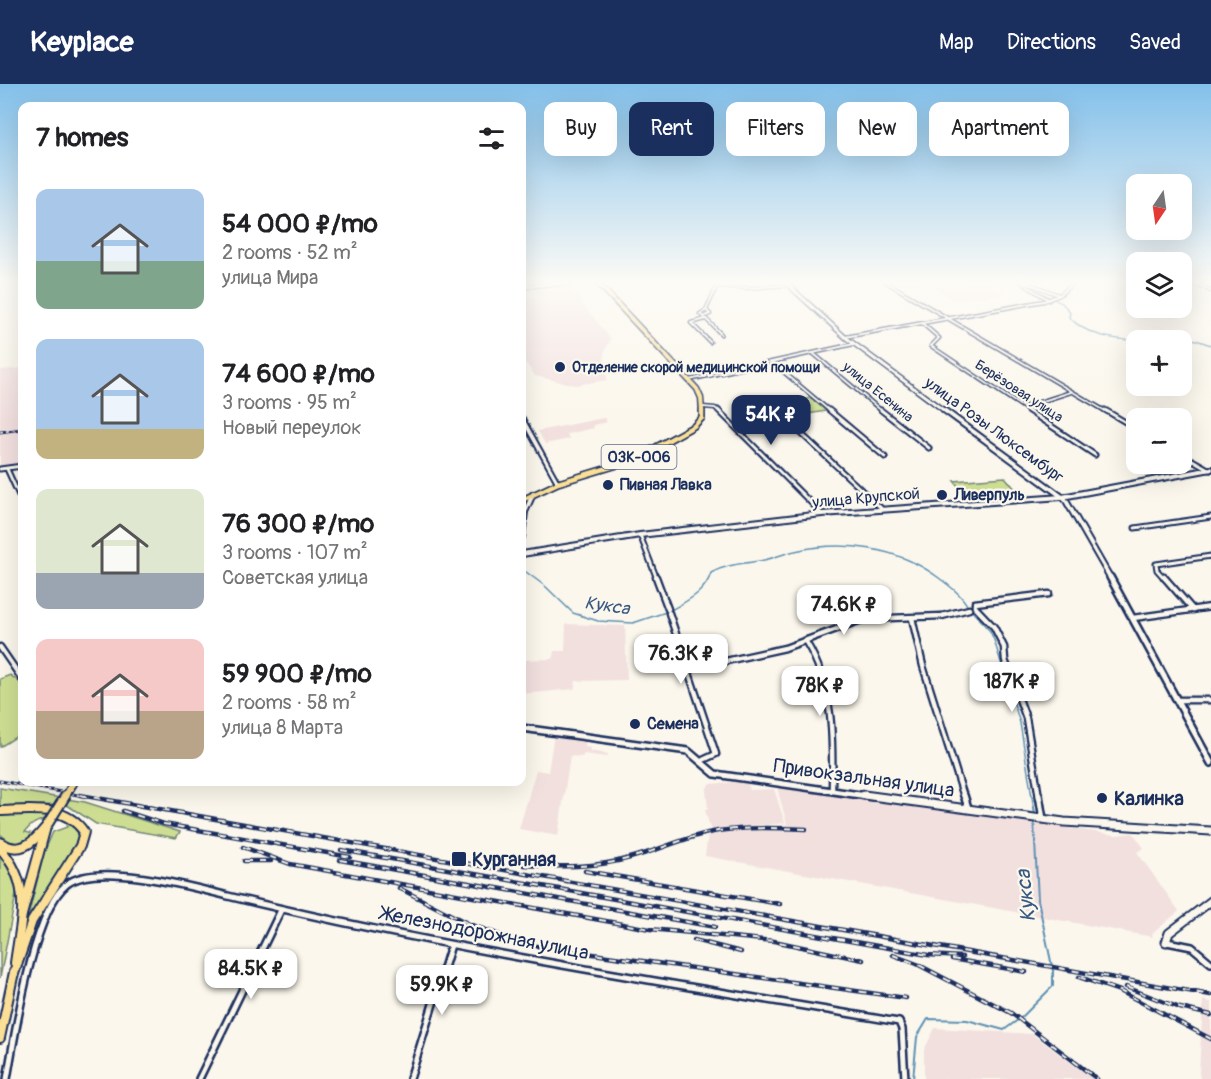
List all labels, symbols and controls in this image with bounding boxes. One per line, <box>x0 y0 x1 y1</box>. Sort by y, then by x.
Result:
text: Keyplace <box>30 25 134 60</box>
text: Map <box>939 29 974 56</box>
text: Directions <box>1007 29 1096 56</box>
text: Saved <box>1129 29 1181 56</box>
chip: Buy <box>544 102 617 156</box>
chip: Rent <box>629 102 714 156</box>
chip: Filters <box>726 102 825 156</box>
chip: New <box>837 102 917 156</box>
chip: Apartment <box>929 102 1069 156</box>
text: 7 homes <box>36 122 128 154</box>
icon: filters <box>475 122 508 155</box>
north arrow <box>1126 174 1192 240</box>
map controls <box>1126 174 1192 474</box>
text: 54 000 ₽/mo <box>222 208 378 240</box>
icon: home <box>84 213 156 285</box>
text: 2 rooms · 52 m² <box>222 240 358 265</box>
button: layers <box>1126 252 1192 318</box>
text: улица Мира <box>222 265 318 290</box>
button: + <box>1126 330 1192 396</box>
street label: Берёзовая улица <box>972 356 1066 426</box>
text: 74 600 ₽/mo <box>222 358 375 390</box>
street label: улица Есенина <box>838 358 917 426</box>
place label: Отделение скорой медицинской помощи <box>572 359 820 376</box>
marker: Отделение скорой медицинской помощи <box>553 360 567 374</box>
icon: home <box>84 363 156 435</box>
street label: улица Розы Люксембург <box>920 372 1068 488</box>
text: 3 rooms · 95 m² <box>222 390 357 415</box>
pin: 54K ₽ <box>729 395 813 446</box>
text: 54K ₽ <box>746 402 796 427</box>
button: − <box>1126 408 1192 474</box>
text: Новый переулок <box>222 415 362 440</box>
road number: 03К-006 <box>602 445 676 469</box>
place label: Пивная Лавка <box>620 475 712 495</box>
marker: Пивная Лавка <box>601 478 615 492</box>
street label: улица Крупской <box>810 483 921 513</box>
place label: Ливерпуль <box>953 485 1025 505</box>
marker: Ливерпуль <box>935 488 949 502</box>
text: 76 300 ₽/mo <box>222 508 374 540</box>
icon: home <box>84 513 156 585</box>
text: 3 rooms · 107 m² <box>222 540 368 565</box>
text: Советская улица <box>222 565 368 590</box>
pin: 74.6K ₽ <box>789 585 899 636</box>
water label: Кукса <box>583 591 632 621</box>
text: 74.6K ₽ <box>811 592 877 617</box>
pin: 76.3K ₽ <box>626 634 736 685</box>
text: 76.3K ₽ <box>648 641 714 666</box>
text: 59 900 ₽/mo <box>222 658 372 690</box>
pin: 187K ₽ <box>963 662 1061 713</box>
icon: home <box>84 663 156 735</box>
pin: 78K ₽ <box>778 666 862 717</box>
text: 187K ₽ <box>984 669 1040 694</box>
text: 78K ₽ <box>795 673 845 698</box>
text: 2 rooms · 58 m² <box>222 690 357 715</box>
place label: Семена <box>647 714 699 734</box>
text: улица 8 Марта <box>222 715 343 740</box>
marker: Семена <box>628 717 642 731</box>
street label: Привокзальная улица <box>772 753 956 803</box>
place label: Калинка <box>1114 786 1184 811</box>
marker: Калинка <box>1095 791 1109 805</box>
place label: Курганная <box>472 847 556 872</box>
marker: Курганная <box>450 850 468 868</box>
water label: Кукса <box>1010 867 1042 923</box>
street label: Железнодорожная улица <box>376 900 591 965</box>
pin: 84.5K ₽ <box>196 949 306 1000</box>
text: 84.5K ₽ <box>218 956 284 981</box>
pin: 59.9K ₽ <box>387 965 497 1016</box>
text: 59.9K ₽ <box>410 972 474 997</box>

